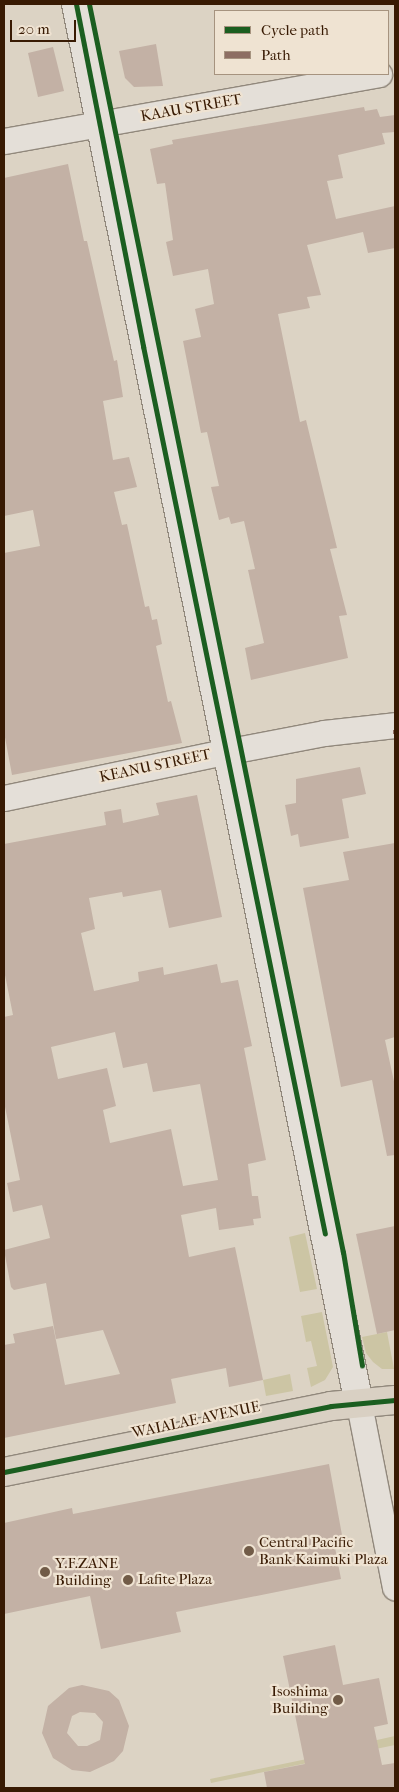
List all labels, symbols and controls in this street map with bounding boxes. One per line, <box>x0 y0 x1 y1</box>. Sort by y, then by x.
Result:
scale bar <box>12 10 79 42</box>
legend <box>214 10 389 75</box>
text: 20 m <box>18 20 50 38</box>
text: Cycle path <box>261 21 329 39</box>
text: Path <box>261 46 291 64</box>
street label: KAAU STREET <box>139 90 243 126</box>
street label: KEANU STREET <box>98 745 212 787</box>
street label: WAIALAE AVENUE <box>130 1398 262 1442</box>
place label: Central Pacific Bank Kaimuki Plaza <box>259 1533 388 1568</box>
marker: Central Pacific Bank Kaimuki Plaza <box>243 1545 255 1557</box>
place label: Y.F.ZANE Building <box>55 1554 118 1589</box>
marker: Y.F.ZANE Building <box>39 1566 51 1578</box>
place label: Lafite Plaza <box>138 1571 212 1589</box>
marker: Lafite Plaza <box>122 1574 134 1586</box>
place label: Isoshima Building <box>271 1682 328 1717</box>
marker: Isoshima Building <box>332 1694 344 1706</box>

